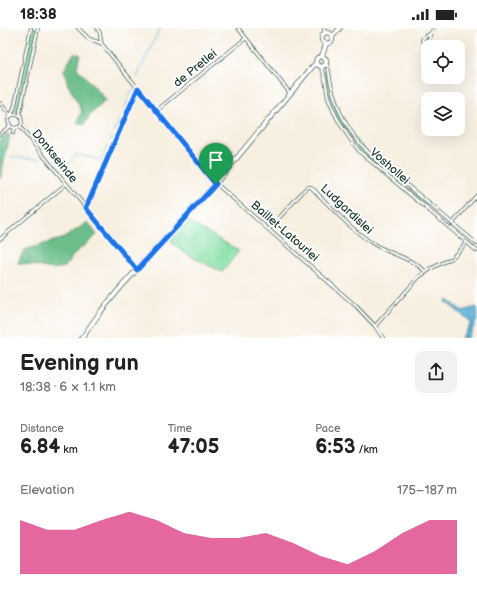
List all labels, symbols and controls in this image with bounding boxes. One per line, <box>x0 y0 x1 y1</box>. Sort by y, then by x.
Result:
text: 18:38 <box>20 5 57 24</box>
map controls <box>421 40 465 136</box>
button: locate <box>421 40 465 84</box>
street label: de Pretlei <box>170 46 220 91</box>
button: layers <box>421 92 465 136</box>
street label: Donkseinde <box>28 126 81 186</box>
pin <box>199 143 233 184</box>
street label: Voshollei <box>367 145 413 188</box>
icon: arrive <box>205 149 227 171</box>
street label: Ludgardislei <box>317 181 376 238</box>
street label: Baillet-Latourlei <box>248 198 322 265</box>
text: Evening run <box>20 350 139 377</box>
button: share <box>415 351 457 393</box>
text: 18:38 · 6 × 1.1 km <box>20 379 116 395</box>
text: Distance <box>20 422 64 435</box>
text: Time <box>168 422 192 435</box>
text: Pace <box>315 422 340 435</box>
text: 6.84 <box>20 435 60 459</box>
text: 47:05 <box>168 435 219 459</box>
text: 6:53 <box>315 435 355 459</box>
text: km <box>60 443 78 456</box>
text: /km <box>355 443 378 456</box>
text: Elevation <box>20 482 74 498</box>
text: 175–187 m <box>397 482 457 498</box>

